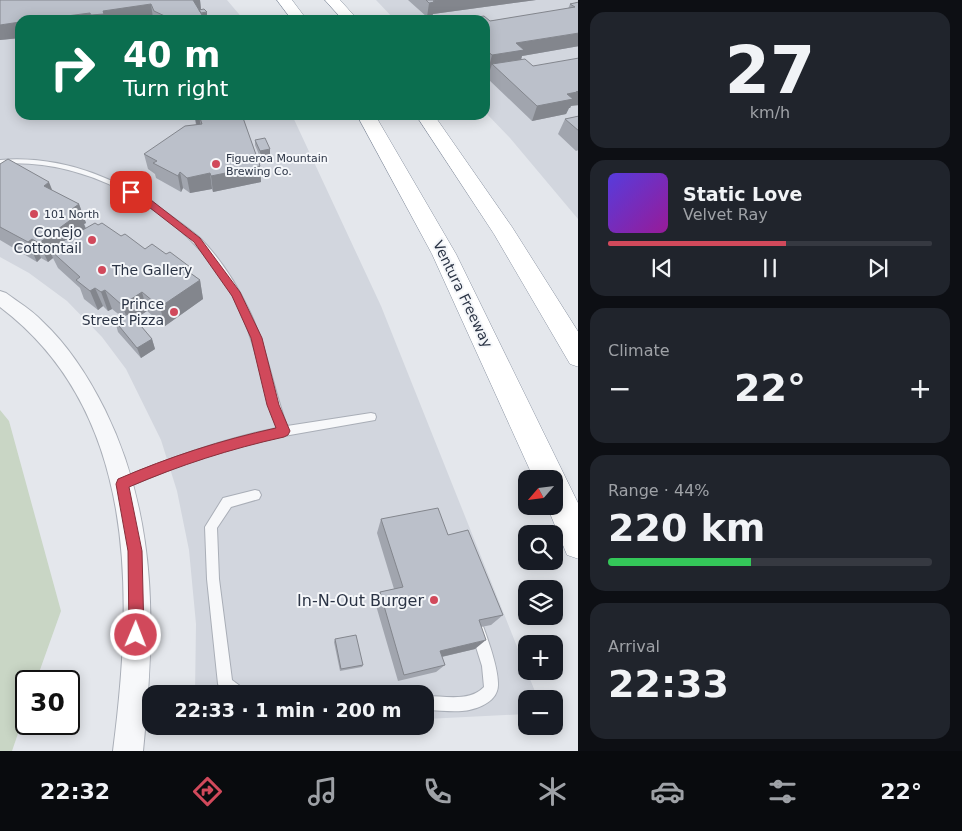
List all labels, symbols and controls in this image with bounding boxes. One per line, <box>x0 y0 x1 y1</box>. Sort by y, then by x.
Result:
text: 27 <box>725 33 815 108</box>
icon: right <box>40 35 105 100</box>
text: 40 m <box>123 35 220 75</box>
text: Turn right <box>123 76 228 101</box>
text: km/h <box>750 103 790 122</box>
place label: Figueroa Mountain Brewing Co. <box>226 152 328 178</box>
marker: Figueroa Mountain Brewing Co. <box>210 158 222 170</box>
pin <box>110 171 152 213</box>
icon: arrive <box>117 178 145 206</box>
text: Static Love <box>683 183 803 205</box>
text: Velvet Ray <box>683 205 768 224</box>
marker: 101 North <box>28 208 40 220</box>
place label: 101 North <box>44 208 99 221</box>
place label: Conejo Cottontail <box>13 224 82 256</box>
marker: Conejo Cottontail <box>86 234 98 246</box>
street label: Ventura Freeway <box>430 238 496 350</box>
icon: previous <box>648 254 676 282</box>
icon: pause <box>756 254 784 282</box>
icon: next <box>864 254 892 282</box>
place label: The Gallery <box>111 262 192 278</box>
marker: The Gallery <box>96 264 108 276</box>
place label: Prince Street Pizza <box>82 296 164 328</box>
marker: Prince Street Pizza <box>168 306 180 318</box>
text: Climate <box>608 341 670 360</box>
text: 22° <box>734 366 806 410</box>
text: − <box>608 372 631 405</box>
text: + <box>909 372 932 405</box>
north arrow <box>518 470 562 515</box>
map controls <box>518 470 563 735</box>
text: Range · 44% <box>608 481 710 500</box>
text: 220 km <box>608 506 765 550</box>
button: search <box>518 525 563 570</box>
button: layers <box>518 580 563 625</box>
place label: In-N-Out Burger <box>297 591 424 610</box>
marker: In-N-Out Burger <box>428 594 440 606</box>
position arrow <box>109 608 161 660</box>
button: + <box>518 635 563 680</box>
text: Arrival <box>608 637 660 656</box>
text: 22:33 <box>608 662 729 706</box>
speed limit sign: 30 <box>15 670 80 735</box>
button: − <box>518 690 563 735</box>
text: 22:33 · 1 min · 200 m <box>174 699 402 721</box>
icon: directions <box>190 774 225 809</box>
icon: music <box>305 774 340 809</box>
icon: phone <box>420 774 455 809</box>
icon: climate <box>535 774 570 809</box>
icon: car <box>650 774 685 809</box>
icon: filters <box>765 774 800 809</box>
text: 22:32 <box>40 779 110 804</box>
text: 22° <box>880 779 922 804</box>

